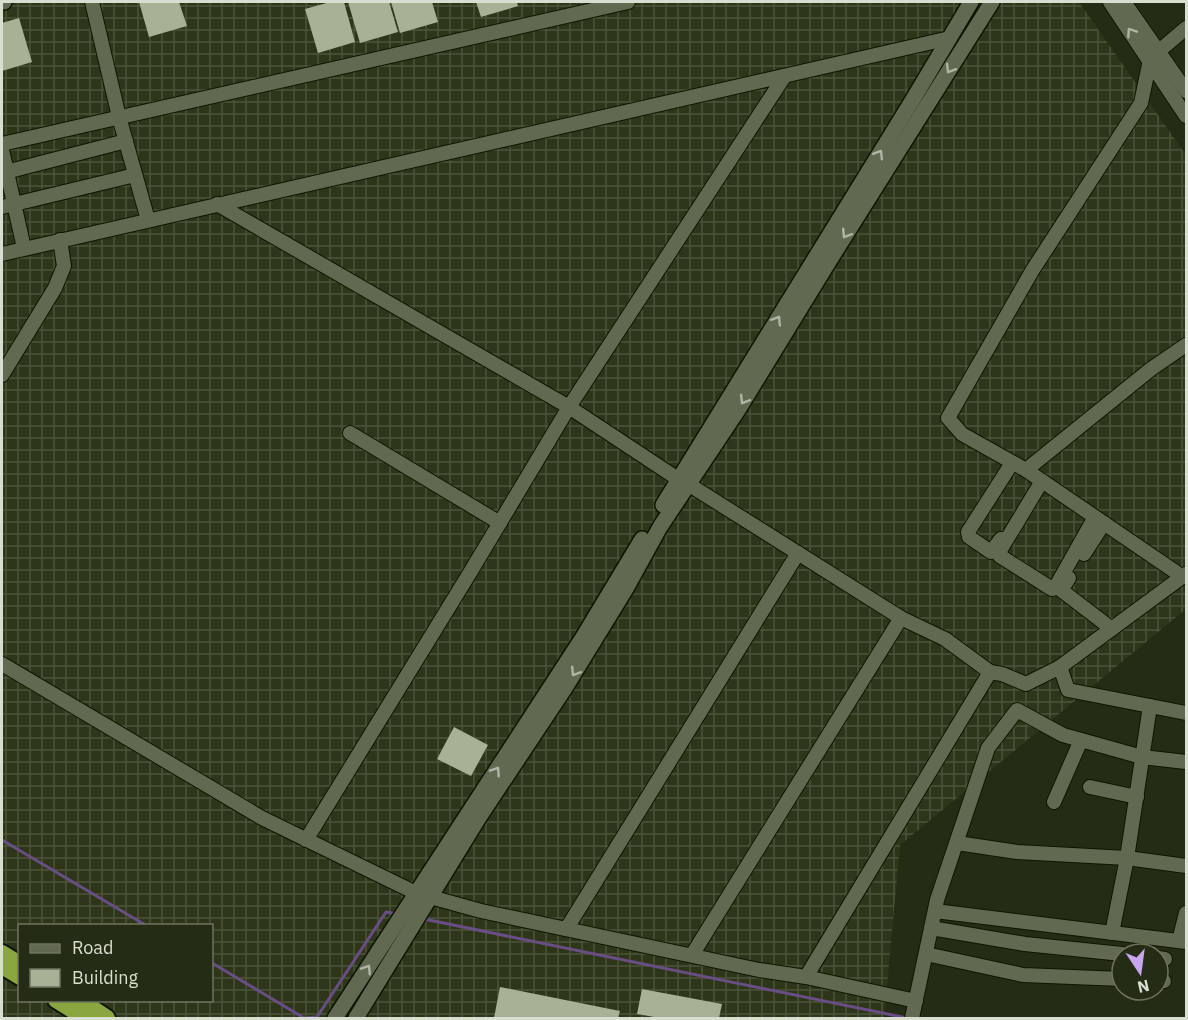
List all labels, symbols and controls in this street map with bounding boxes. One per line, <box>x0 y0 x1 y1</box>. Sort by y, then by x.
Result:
one-way arrow <box>1127 28 1138 39</box>
one-way arrow <box>945 63 957 73</box>
one-way arrow <box>872 150 884 160</box>
one-way arrow <box>841 228 853 238</box>
one-way arrow <box>770 316 782 326</box>
one-way arrow <box>740 394 752 404</box>
one-way arrow <box>571 666 582 677</box>
one-way arrow <box>489 766 500 777</box>
legend <box>18 924 213 1002</box>
text: Road <box>72 936 113 959</box>
north arrow <box>1110 942 1170 1002</box>
one-way arrow <box>359 965 371 975</box>
text: Building <box>72 966 139 989</box>
text: N <box>1135 976 1151 998</box>

